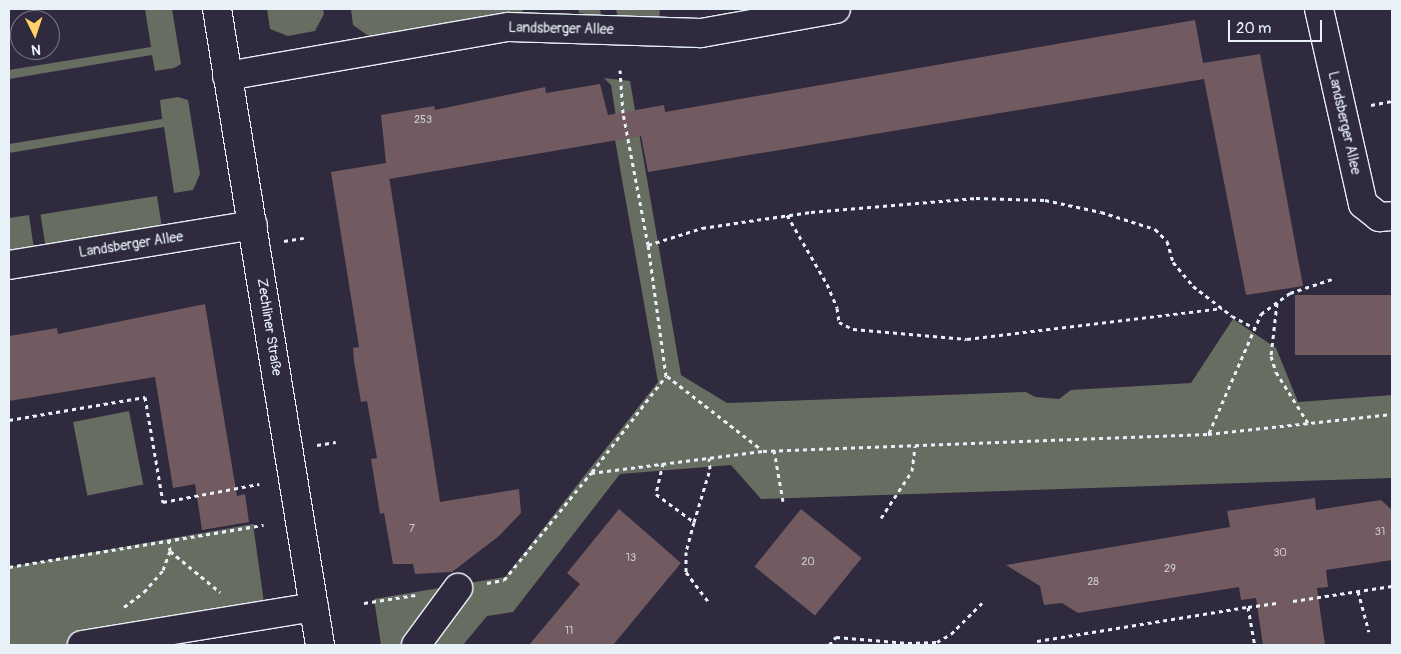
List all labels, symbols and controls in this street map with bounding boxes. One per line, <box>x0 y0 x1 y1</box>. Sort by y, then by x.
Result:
north arrow <box>10 10 60 60</box>
scale bar <box>1231 10 1325 42</box>
text: 20 m <box>1236 19 1271 38</box>
street label: Landsberger Allee <box>508 20 614 38</box>
text: N <box>31 41 41 58</box>
street label: Landsberger Allee <box>1324 70 1364 176</box>
house number: 253 <box>414 113 432 127</box>
street label: Landsberger Allee <box>78 228 184 262</box>
street label: Zechliner Straße <box>253 277 285 377</box>
house number: 7 <box>409 522 415 536</box>
house number: 31 <box>1375 525 1385 539</box>
house number: 30 <box>1273 546 1287 560</box>
house number: 13 <box>626 551 636 565</box>
house number: 20 <box>801 555 815 569</box>
house number: 29 <box>1164 562 1176 576</box>
house number: 28 <box>1087 575 1099 589</box>
house number: 11 <box>565 624 573 638</box>

